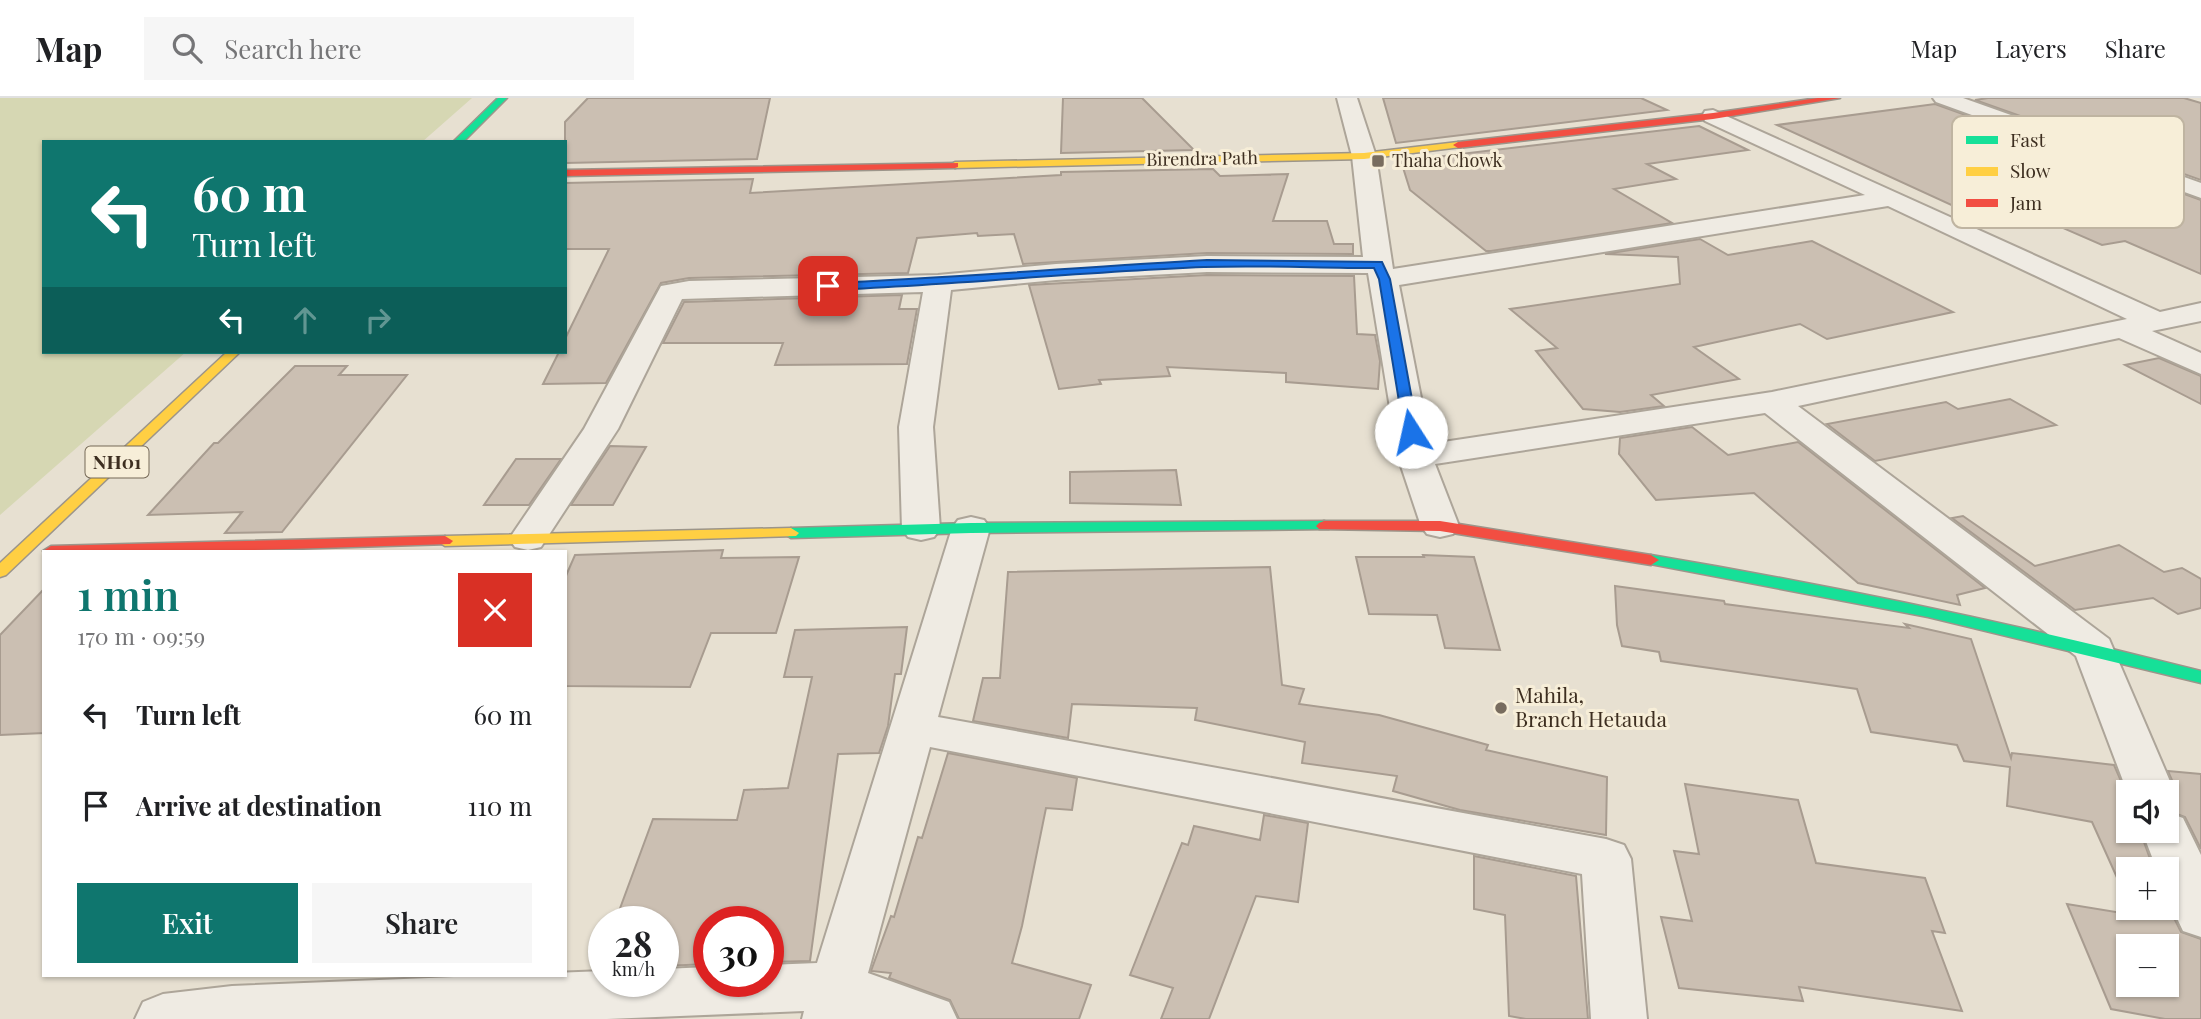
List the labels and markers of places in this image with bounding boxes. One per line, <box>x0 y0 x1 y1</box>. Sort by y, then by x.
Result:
place label: Thaha Chowk <box>1392 148 1503 172</box>
marker: Thaha Chowk <box>1370 153 1386 169</box>
pin <box>798 256 858 316</box>
place label: Mahila, Branch Hetauda <box>1515 680 1668 732</box>
marker: Mahila, Branch Hetauda <box>1493 700 1509 716</box>

